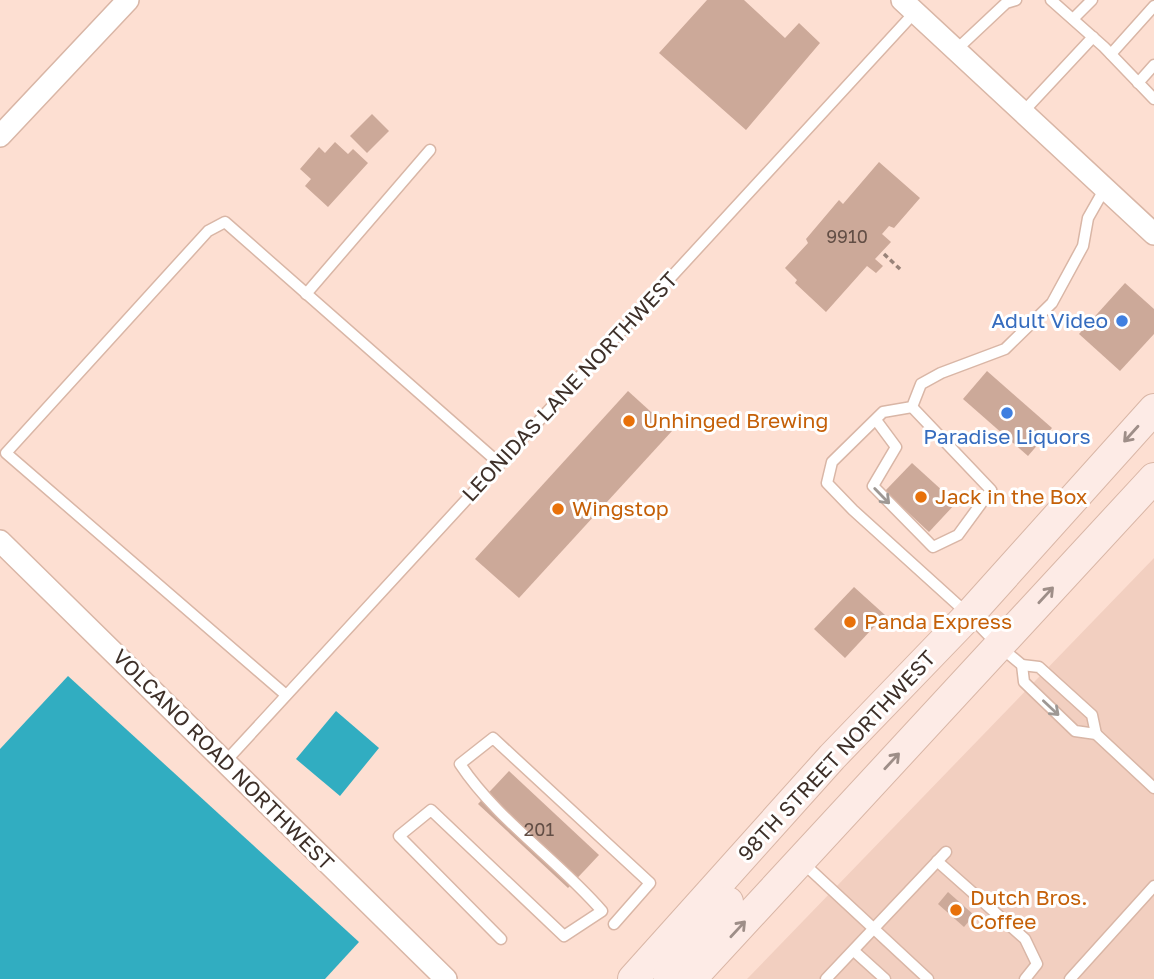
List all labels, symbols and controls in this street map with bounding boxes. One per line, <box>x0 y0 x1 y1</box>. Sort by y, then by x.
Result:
house number: 9910 <box>826 225 868 247</box>
street label: LEONIDAS LANE NORTHWEST <box>456 266 682 506</box>
place label: Adult Video <box>991 307 1108 333</box>
marker: Adult Video <box>1114 313 1130 329</box>
marker: Paradise Liquors <box>999 405 1015 421</box>
place label: Unhinged Brewing <box>643 407 828 433</box>
marker: Unhinged Brewing <box>621 413 637 429</box>
place label: Paradise Liquors <box>923 423 1091 449</box>
one-way arrow <box>1123 425 1140 442</box>
place label: Jack in the Box <box>935 483 1088 509</box>
one-way arrow <box>874 487 891 504</box>
marker: Jack in the Box <box>913 489 929 505</box>
place label: Wingstop <box>572 495 669 521</box>
marker: Wingstop <box>550 501 566 517</box>
one-way arrow <box>1038 587 1055 604</box>
place label: Panda Express <box>864 608 1012 634</box>
marker: Panda Express <box>842 614 858 630</box>
street label: VOLCANO ROAD NORTHWEST <box>108 643 340 875</box>
street label: 98TH STREET NORTHWEST <box>732 645 941 866</box>
one-way arrow <box>1042 699 1059 716</box>
one-way arrow <box>883 753 900 770</box>
house number: 201 <box>524 818 554 840</box>
place label: Dutch Bros. Coffee <box>970 884 1088 934</box>
marker: Dutch Bros. Coffee <box>948 902 964 918</box>
one-way arrow <box>729 921 746 938</box>

